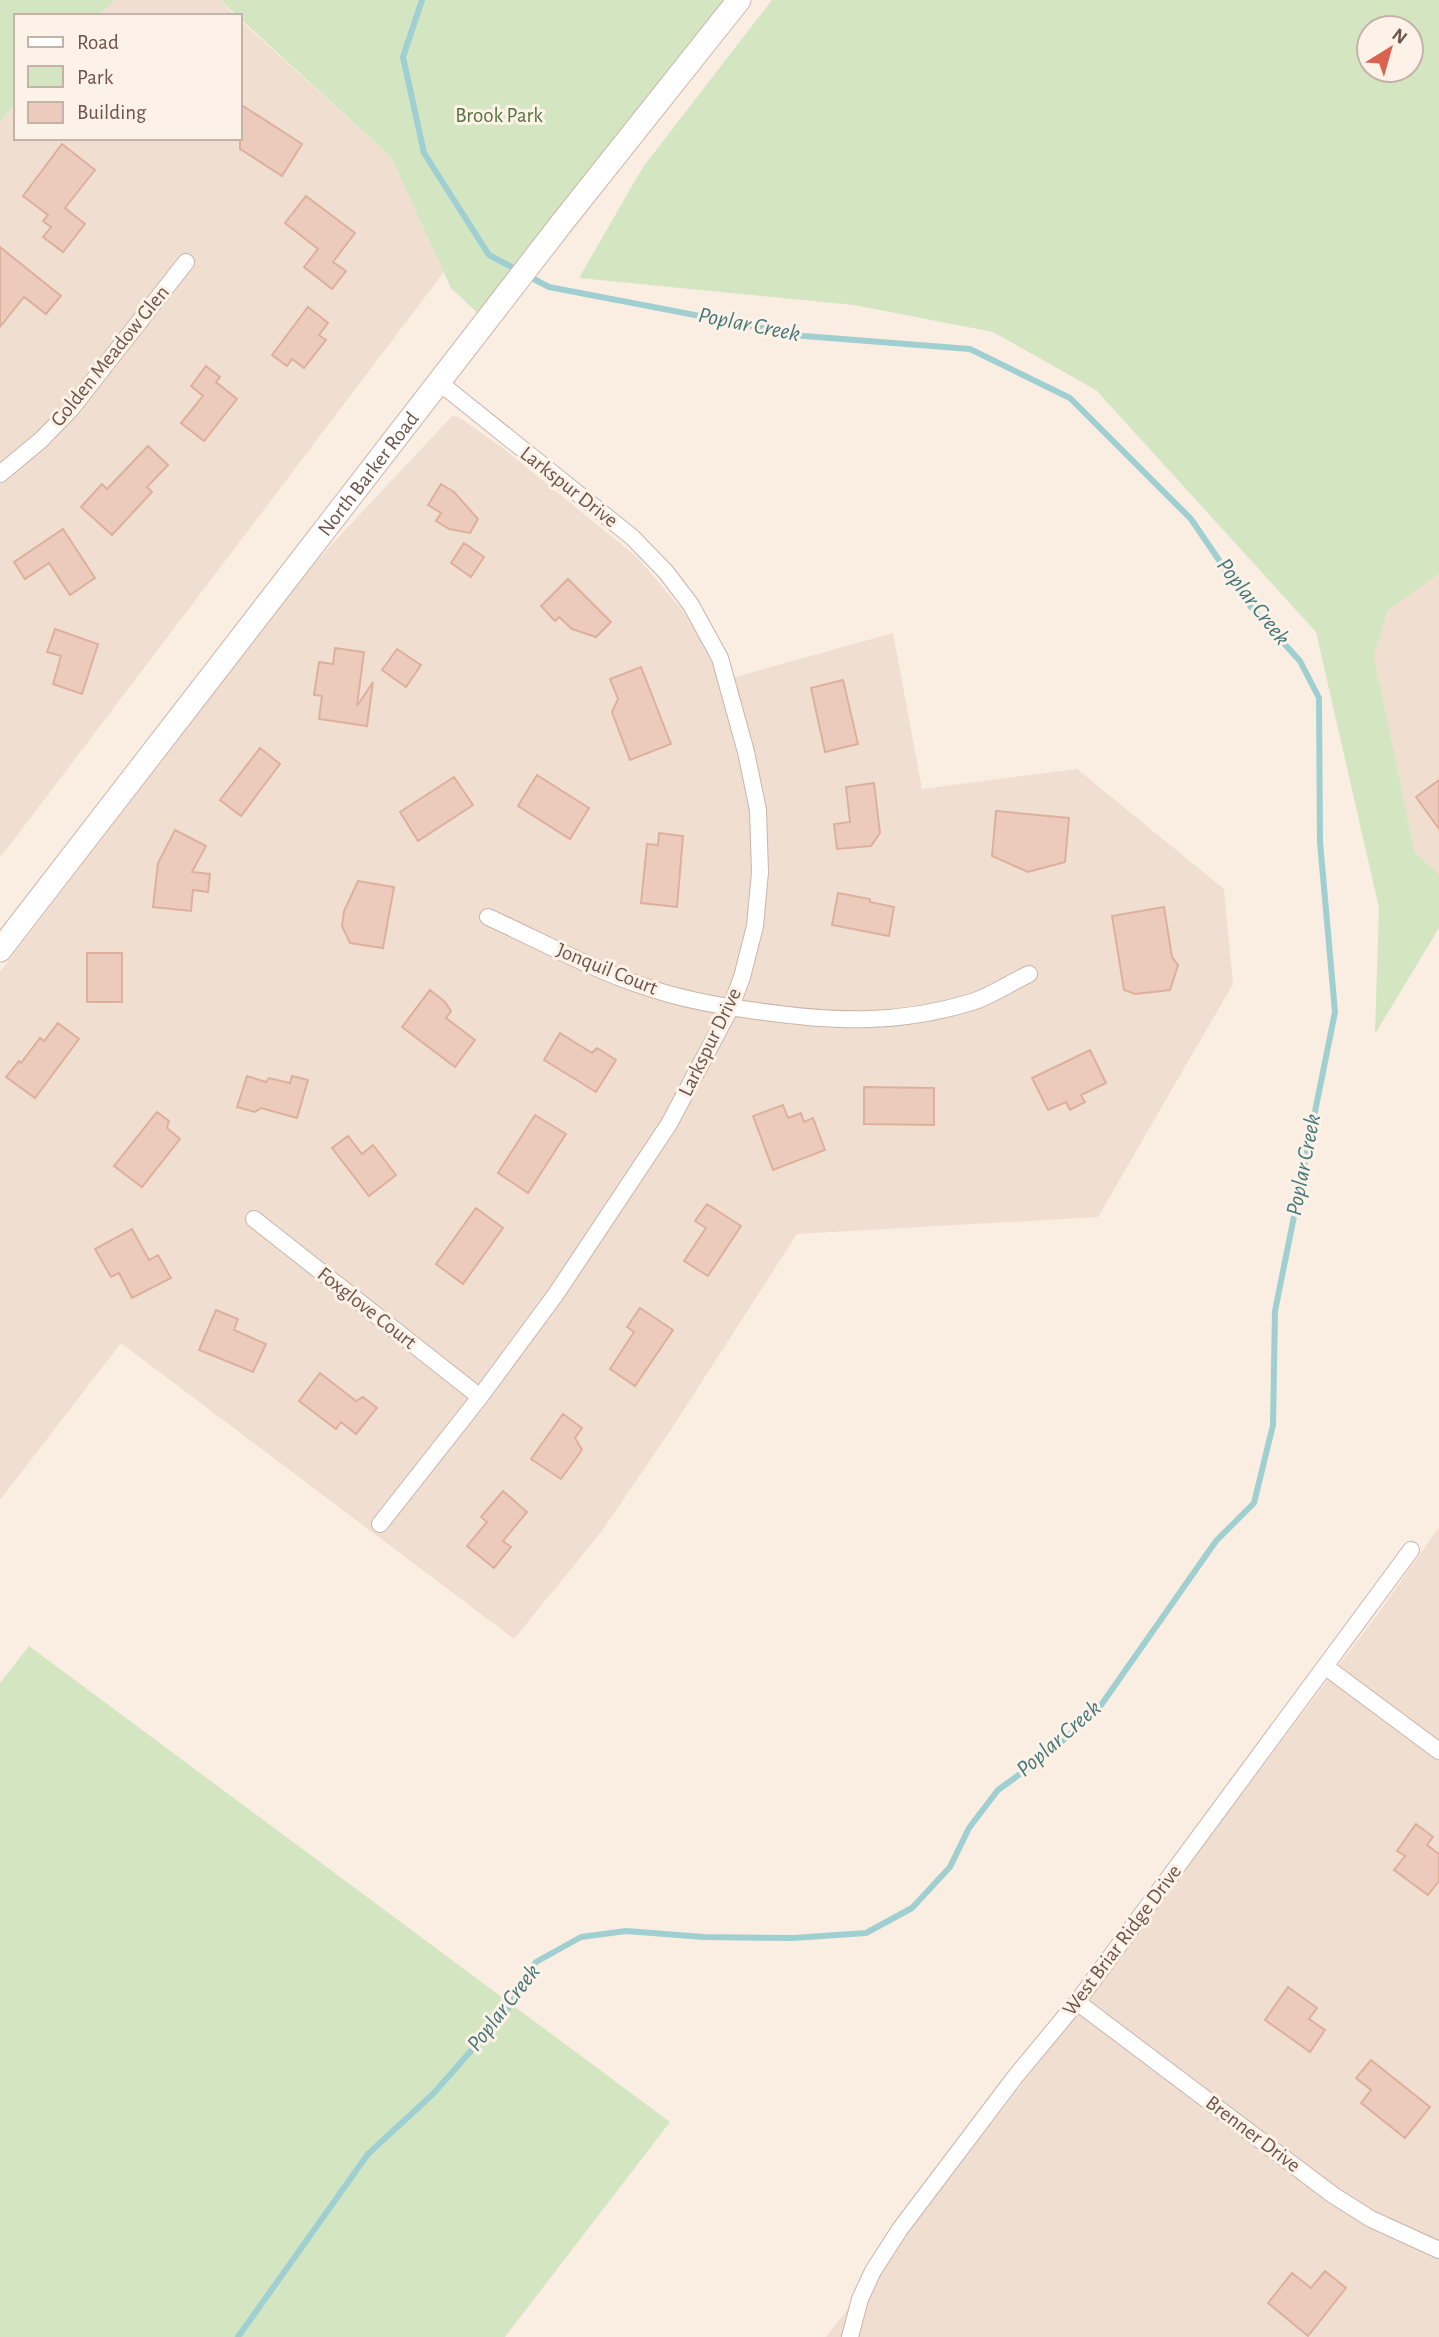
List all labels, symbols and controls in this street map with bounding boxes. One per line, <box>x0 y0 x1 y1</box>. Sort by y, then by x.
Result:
legend <box>14 14 242 140</box>
north arrow <box>1355 14 1425 84</box>
text: N <box>1388 25 1410 48</box>
text: Road <box>77 32 119 53</box>
text: Park <box>77 67 114 88</box>
text: Building <box>77 102 147 123</box>
park label: Brook Park <box>455 105 543 126</box>
street label: Golden Meadow Glen <box>47 282 173 430</box>
water label: Poplar Creek <box>696 304 802 346</box>
street label: North Barker Road <box>314 408 422 540</box>
street label: Larkspur Drive <box>516 443 622 531</box>
water label: Poplar Creek <box>1212 554 1294 650</box>
street label: Jonquil Court <box>553 939 661 999</box>
street label: Larkspur Drive <box>675 985 745 1099</box>
water label: Poplar Creek <box>1283 1112 1325 1218</box>
street label: Foxglove Court <box>314 1263 421 1353</box>
water label: Poplar Creek <box>1013 1696 1106 1782</box>
street label: West Briar Ridge Drive <box>1059 1861 1185 2019</box>
water label: Poplar Creek <box>463 1960 545 2056</box>
street label: Brenner Drive <box>1202 2092 1304 2176</box>

